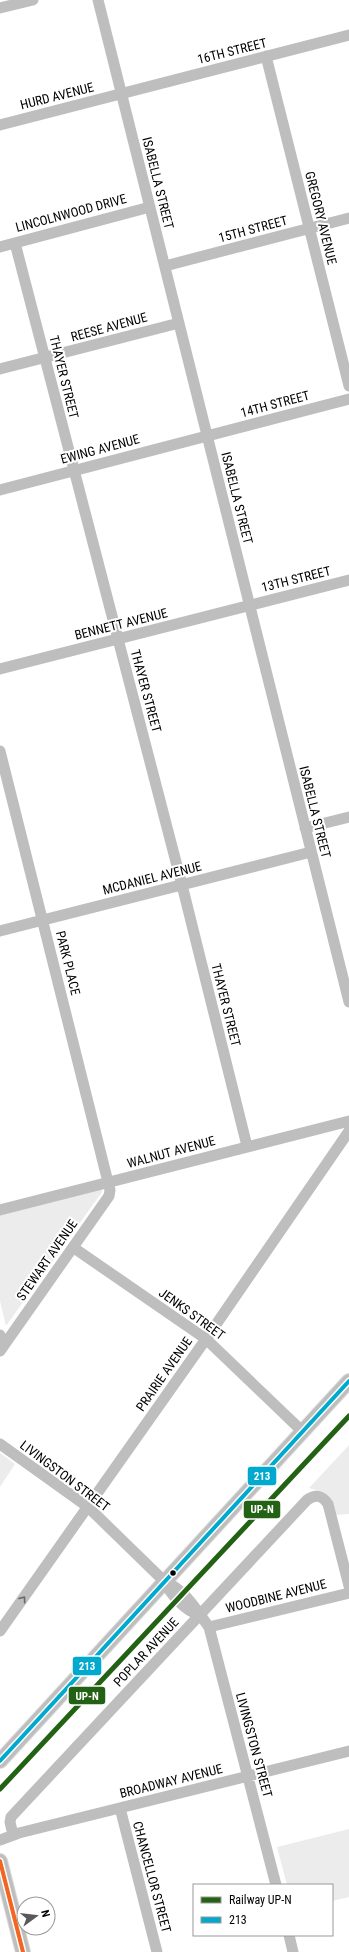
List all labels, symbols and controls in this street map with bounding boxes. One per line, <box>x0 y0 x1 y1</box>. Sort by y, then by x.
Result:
street label: 16TH STREET <box>196 35 268 67</box>
street label: HURD AVENUE <box>19 80 95 112</box>
street label: ISABELLA STREET <box>139 135 177 231</box>
street label: GREGORY AVENUE <box>302 170 340 266</box>
street label: LINCOLNWOOD DRIVE <box>14 191 128 235</box>
street label: 15TH STREET <box>217 213 289 245</box>
street label: REESE AVENUE <box>69 310 149 344</box>
street label: THAYER STREET <box>46 334 82 420</box>
street label: 14TH STREET <box>239 388 311 420</box>
street label: EWING AVENUE <box>59 431 141 467</box>
street label: ISABELLA STREET <box>218 450 256 546</box>
street label: 13TH STREET <box>260 563 332 595</box>
street label: BENNETT AVENUE <box>73 605 169 643</box>
street label: THAYER STREET <box>128 648 164 734</box>
street label: ISABELLA STREET <box>296 764 334 860</box>
street label: MCDANIEL AVENUE <box>101 858 203 898</box>
street label: PARK PLACE <box>53 929 83 997</box>
street label: THAYER STREET <box>208 962 244 1048</box>
street label: WALNUT AVENUE <box>125 1133 217 1171</box>
street label: STEWART AVENUE <box>13 1217 81 1303</box>
street label: JENKS STREET <box>156 1285 228 1343</box>
street label: PRAIRIE AVENUE <box>133 1334 195 1414</box>
street label: LIVINGSTON STREET <box>17 1437 113 1515</box>
line badge: 213 <box>247 1466 277 1486</box>
text: 213 <box>254 1470 271 1483</box>
line badge: UP-N <box>243 1500 281 1519</box>
text: UP-N <box>250 1503 274 1516</box>
unlabelled marker <box>168 1568 178 1578</box>
street label: WOODBINE AVENUE <box>224 1576 328 1616</box>
one-way arrow <box>18 1597 25 1604</box>
street label: POPLAR AVENUE <box>110 1615 182 1689</box>
line badge: 213 <box>72 1656 102 1676</box>
text: 213 <box>79 1660 96 1673</box>
line badge: UP-N <box>68 1686 106 1705</box>
text: UP-N <box>75 1690 99 1703</box>
street label: LIVINGSTON STREET <box>233 1691 275 1799</box>
street label: BROADWAY AVENUE <box>118 1761 224 1801</box>
street label: CHANCELLOR STREET <box>130 1820 174 1935</box>
legend <box>193 1884 333 1936</box>
text: Railway UP-N <box>229 1893 292 1907</box>
north arrow <box>16 1896 56 1936</box>
text: N <box>38 1909 52 1919</box>
text: 213 <box>229 1913 247 1927</box>

